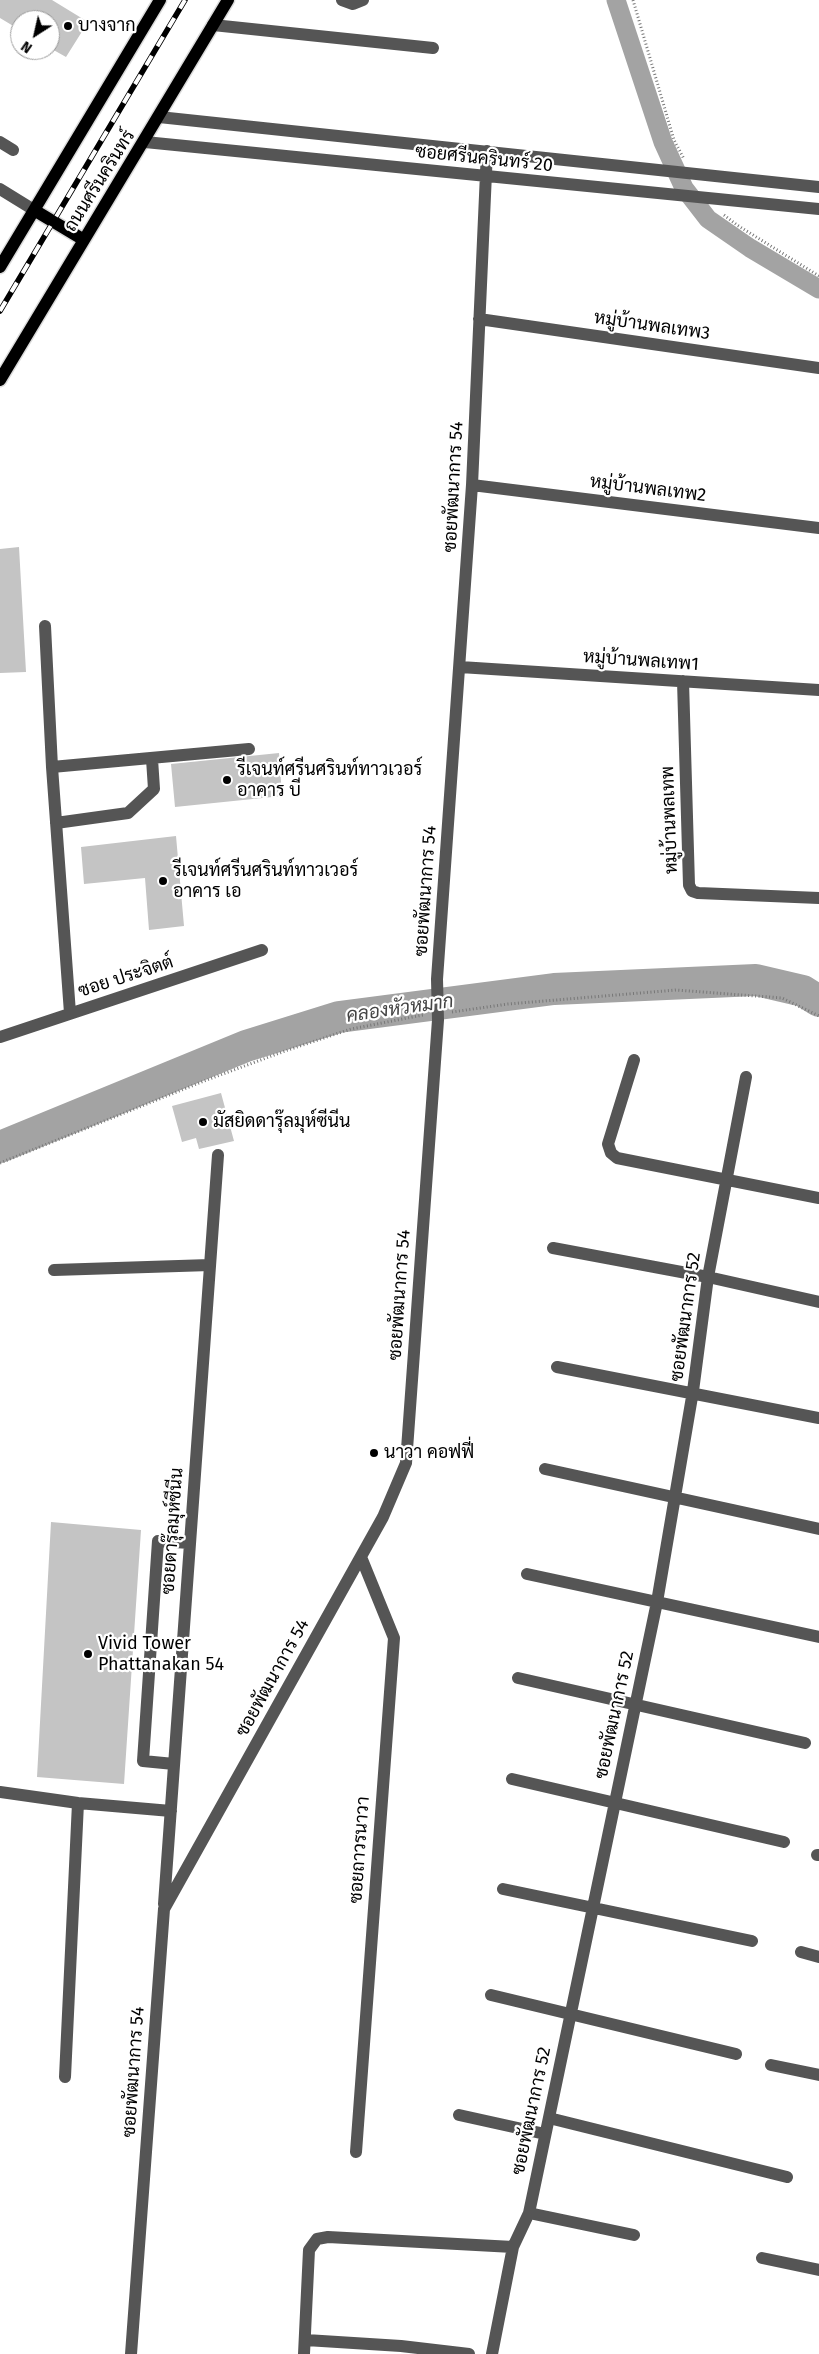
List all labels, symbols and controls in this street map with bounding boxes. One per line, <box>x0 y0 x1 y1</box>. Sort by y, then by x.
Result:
north arrow <box>10 10 60 60</box>
place label: บางจาก <box>78 15 136 37</box>
marker: บางจาก <box>62 20 74 32</box>
text: N <box>18 37 35 57</box>
street label: ถนนศรีนครินทร์ <box>60 126 140 236</box>
street label: ซอยศรีนครินทร์ 20 <box>414 141 554 177</box>
street label: หมู่บ้านพลเทพ3 <box>593 307 711 345</box>
street label: ซอยพัฒนาการ 54 <box>440 421 468 553</box>
street label: หมู่บ้านพลเทพ2 <box>589 471 707 507</box>
street label: หมู่บ้านพลเทพ1 <box>582 646 700 676</box>
place label: รีเจนท์ศรีนศรินท์ทาวเวอร์ อาคาร บี <box>237 759 422 802</box>
street label: หมู่บ้านพลเทพ <box>657 766 683 874</box>
marker: รีเจนท์ศรีนศรินท์ทาวเวอร์ อาคาร บี <box>221 774 233 786</box>
street label: ซอยพัฒนาการ 54 <box>411 825 441 957</box>
place label: รีเจนท์ศรีนศรินท์ทาวเวอร์ อาคาร เอ <box>173 860 358 902</box>
marker: รีเจนท์ศรีนศรินท์ทาวเวอร์ อาคาร เอ <box>157 875 169 887</box>
street label: ซอย ประจิตต์ <box>76 951 176 1003</box>
water label: คลองหัวหมาก <box>345 990 455 1028</box>
place label: มัสยิดดารุ๊ลมุห์ซีนีน <box>213 1111 351 1133</box>
marker: มัสยิดดารุ๊ลมุห์ซีนีน <box>197 1116 209 1128</box>
street label: ซอยพัฒนาการ 54 <box>385 1229 415 1361</box>
street label: ซอยพัฒนาการ 52 <box>666 1251 706 1383</box>
place label: นาวา คอฟฟี่ <box>384 1442 474 1464</box>
marker: นาวา คอฟฟี่ <box>368 1447 380 1459</box>
street label: ซอยดารุ๊ลมุห์ซีนีน <box>158 1467 188 1595</box>
street label: ซอยพัฒนาการ 54 <box>232 1615 314 1741</box>
place label: Vivid Tower Phattanakan 54 <box>98 1633 224 1676</box>
marker: Vivid Tower Phattanakan 54 <box>82 1648 94 1660</box>
street label: ซอยพัฒนาการ 52 <box>591 1649 639 1781</box>
street label: ซอยถาวรนาวา <box>345 1796 375 1904</box>
street label: ซอยพัฒนาการ 54 <box>119 2006 149 2138</box>
street label: ซอยพัฒนาการ 52 <box>508 2045 556 2177</box>

